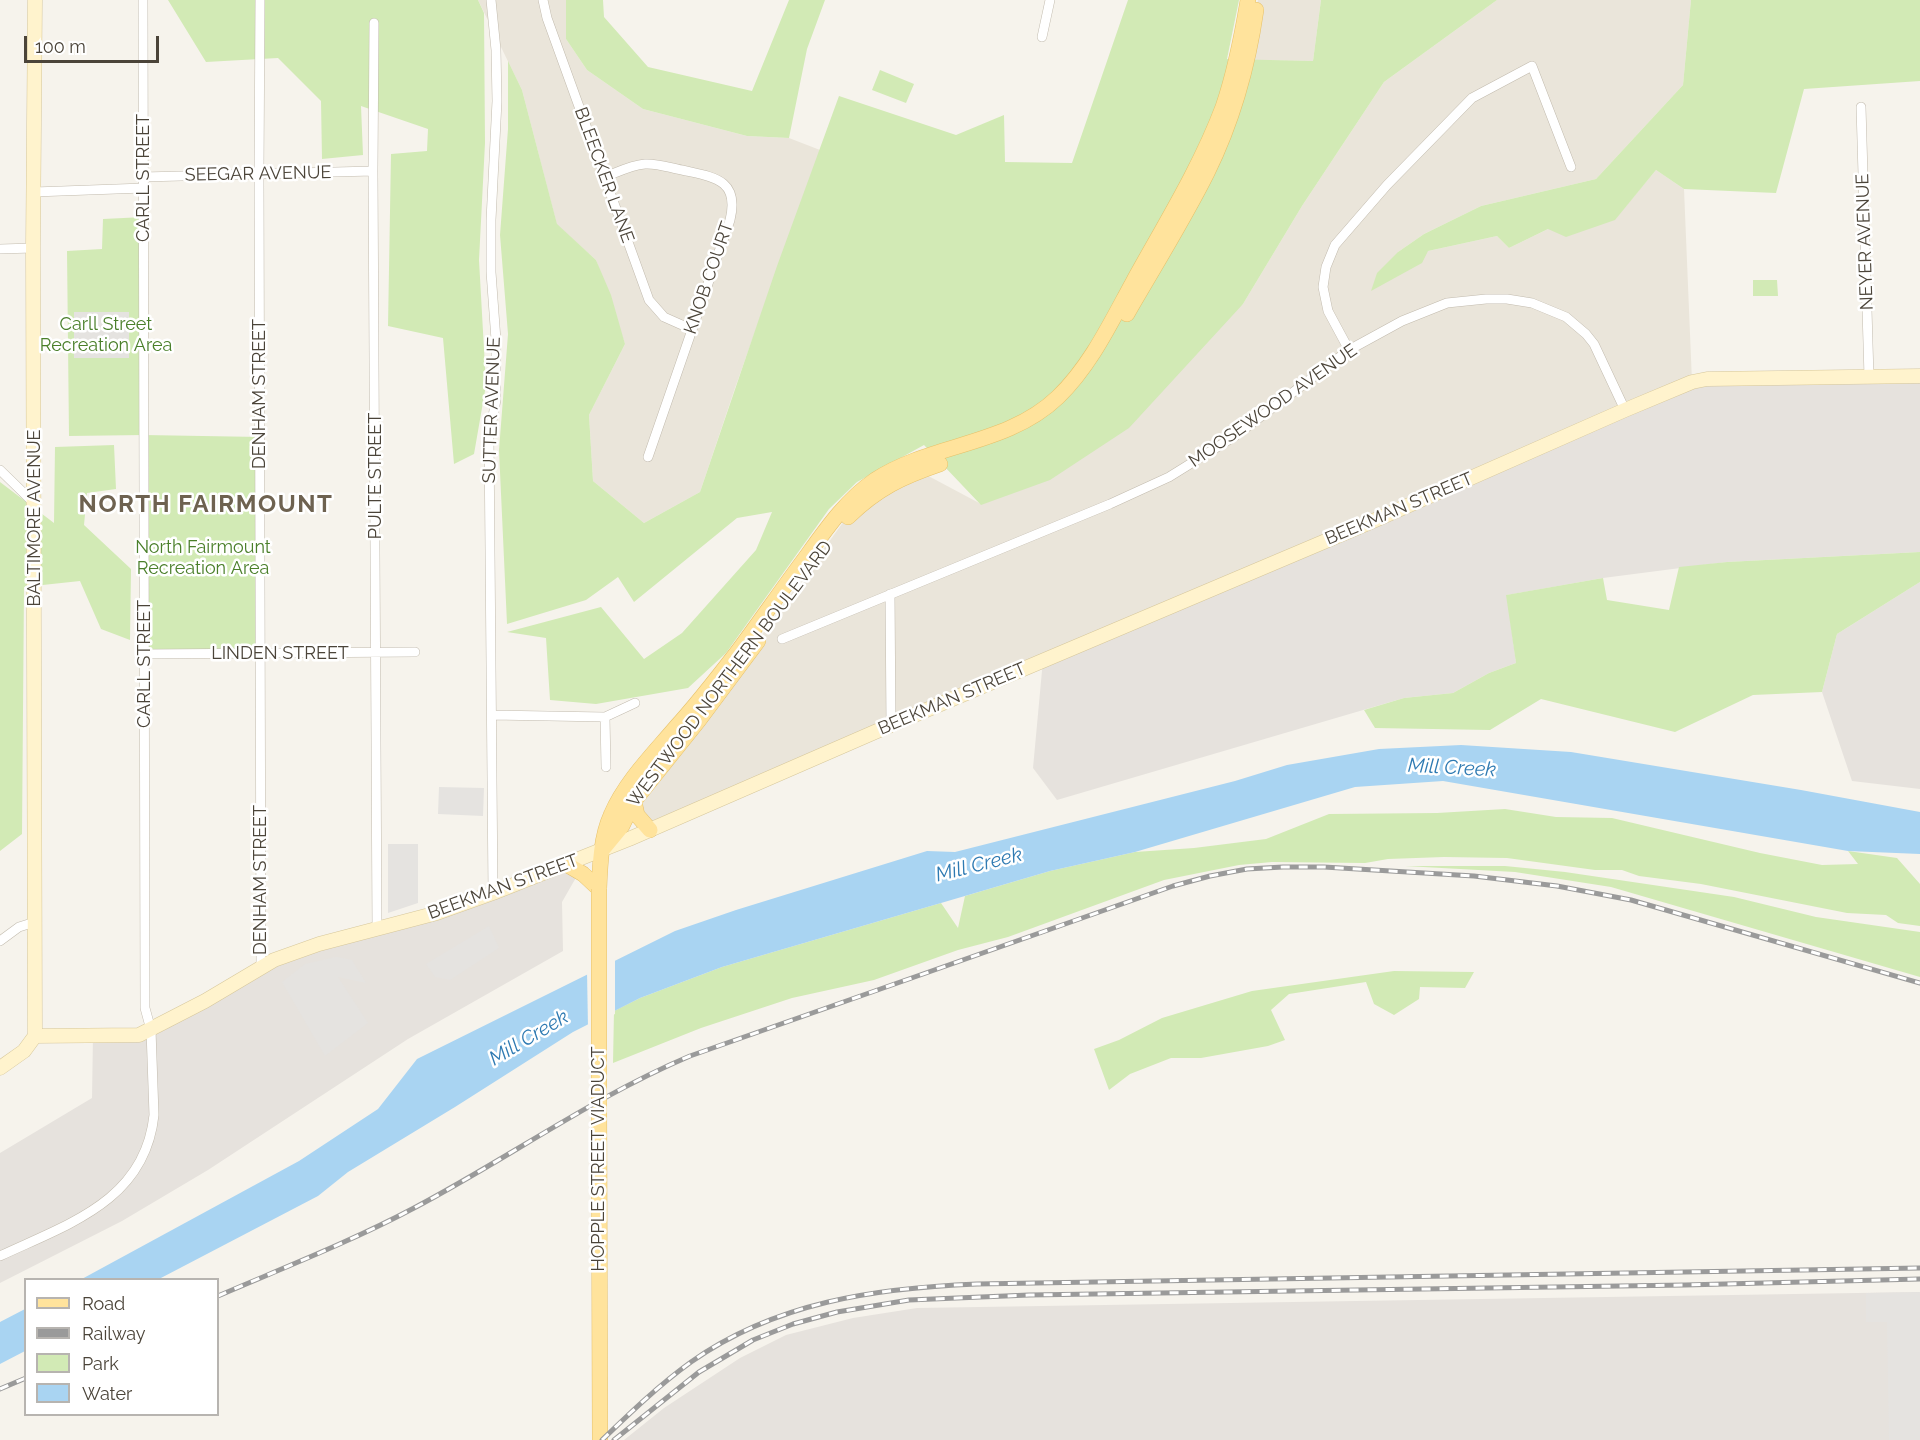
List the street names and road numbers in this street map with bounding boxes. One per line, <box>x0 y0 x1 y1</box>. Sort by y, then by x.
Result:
street label: BLEECKER LANE <box>569 104 639 246</box>
street label: CARLL STREET <box>133 114 155 242</box>
street label: SEEGAR AVENUE <box>184 162 332 186</box>
street label: NEYER AVENUE <box>1852 173 1878 311</box>
street label: KNOB COURT <box>680 219 738 337</box>
street label: DENHAM STREET <box>249 319 271 469</box>
street label: SUTTER AVENUE <box>479 336 505 484</box>
street label: MOOSEWOOD AVENUE <box>1185 340 1361 472</box>
street label: PULTE STREET <box>365 413 387 539</box>
street label: BALTIMORE AVENUE <box>24 429 46 607</box>
street label: BEEKMAN STREET <box>1322 468 1476 550</box>
street label: WESTWOOD NORTHERN BOULEVARD <box>623 537 837 811</box>
street label: CARLL STREET <box>134 600 156 728</box>
street label: LINDEN STREET <box>211 643 349 665</box>
street label: BEEKMAN STREET <box>875 658 1029 740</box>
street label: DENHAM STREET <box>250 805 272 955</box>
street label: BEEKMAN STREET <box>425 850 581 924</box>
street label: HOPPLE STREET VIADUCT <box>588 1047 610 1271</box>

